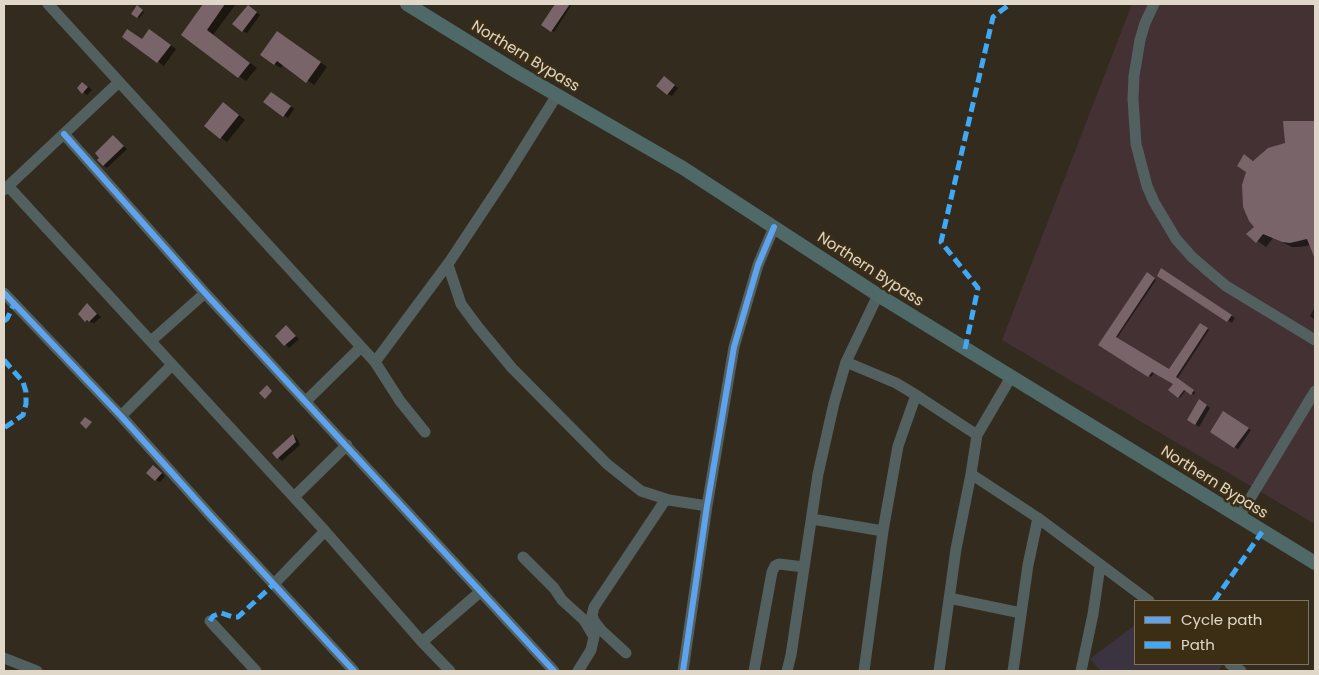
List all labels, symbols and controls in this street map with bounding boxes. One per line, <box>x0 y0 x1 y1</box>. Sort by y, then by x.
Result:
street label: Northern Bypass <box>468 18 582 96</box>
street label: Northern Bypass <box>814 229 926 311</box>
street label: Northern Bypass <box>1157 443 1271 523</box>
legend <box>1134 600 1309 665</box>
text: Cycle path <box>1181 609 1262 630</box>
text: Path <box>1181 634 1215 655</box>

